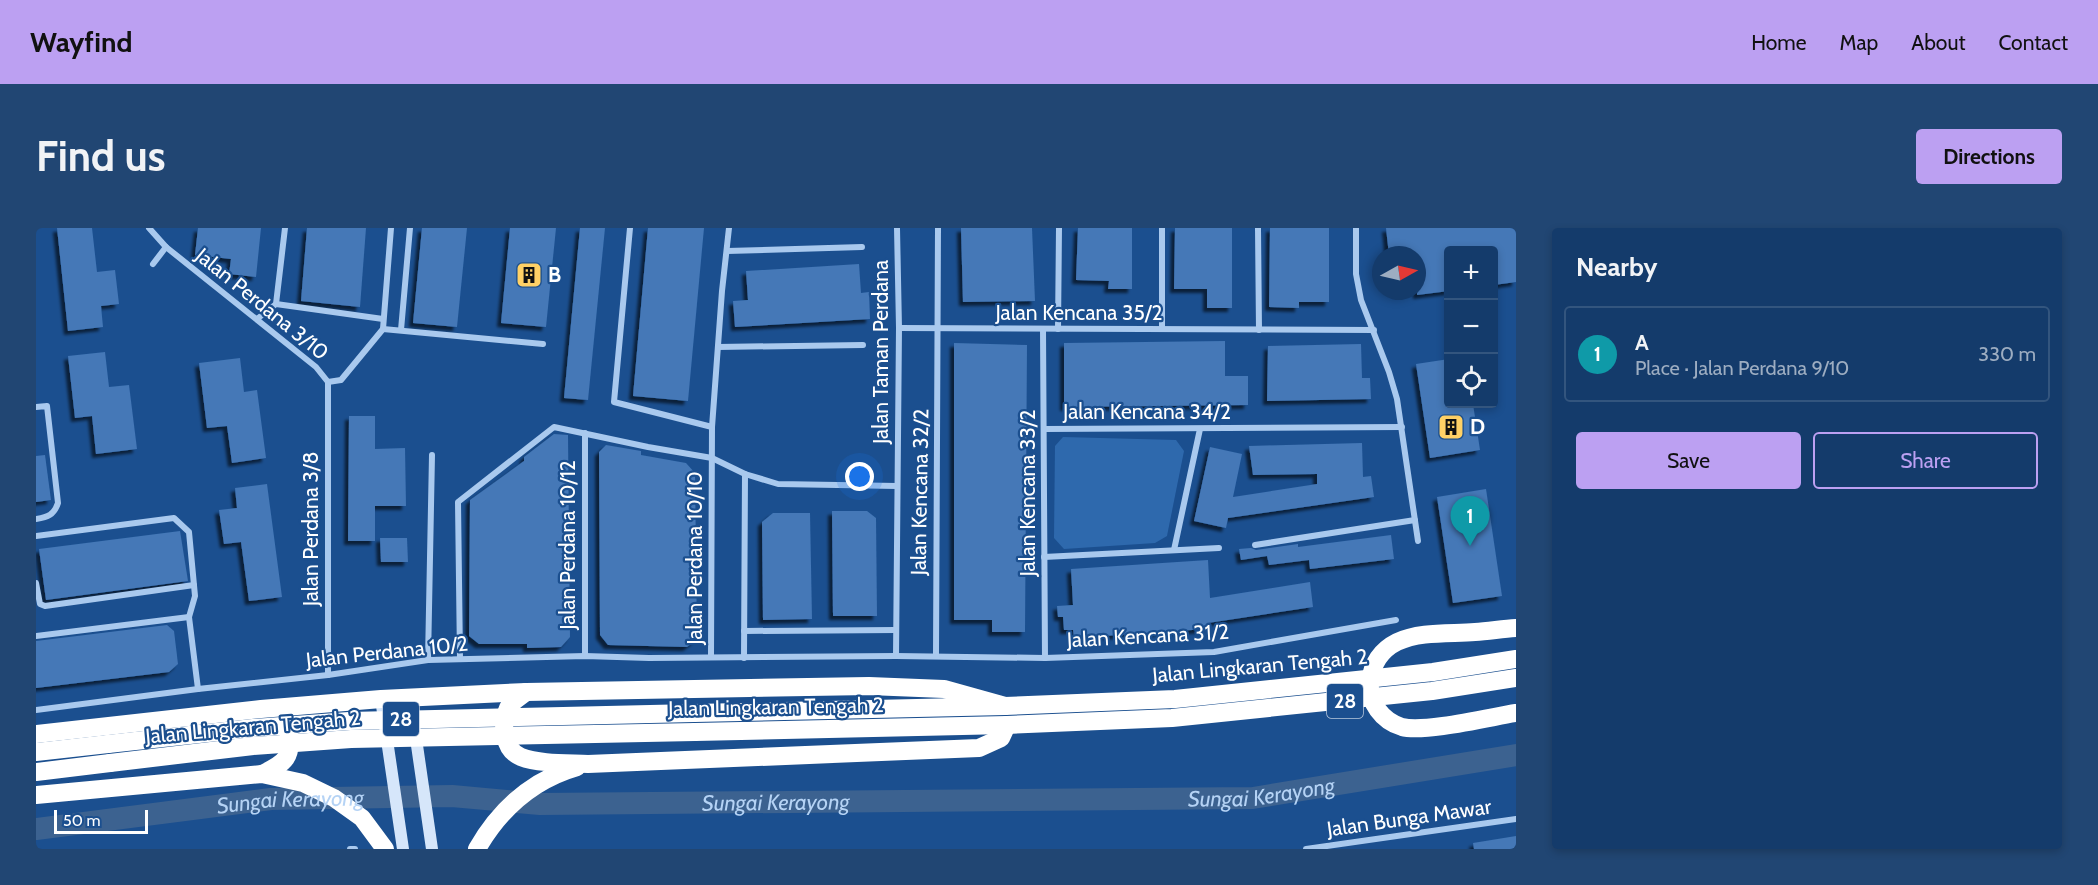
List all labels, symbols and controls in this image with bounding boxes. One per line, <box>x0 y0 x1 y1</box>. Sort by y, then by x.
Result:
text: Wayfind <box>30 25 132 59</box>
text: Home <box>1751 30 1807 55</box>
text: Map <box>1840 30 1878 55</box>
text: About <box>1911 30 1965 55</box>
text: Contact <box>1998 30 2068 55</box>
button: Directions <box>1916 129 2062 184</box>
text: Find us <box>36 130 165 182</box>
street label: Jalan Perdana 3/10 <box>190 242 334 365</box>
north arrow <box>1372 246 1426 300</box>
map controls <box>1444 246 1498 408</box>
button: + <box>1444 246 1498 300</box>
text: Nearby <box>1576 251 1657 283</box>
building icon: B <box>514 260 544 290</box>
street label: Jalan Taman Perdana <box>868 260 893 445</box>
place label: B <box>548 262 561 287</box>
street label: Jalan Kencana 35/2 <box>994 300 1163 325</box>
button: − <box>1444 300 1498 354</box>
text: A <box>1635 329 1649 356</box>
text: 1 <box>1594 342 1601 366</box>
text: 330 m <box>1978 342 2036 366</box>
button: locate <box>1444 354 1498 408</box>
text: Place · Jalan Perdana 9/10 <box>1635 356 1849 380</box>
street label: Jalan Kencana 34/2 <box>1062 399 1231 424</box>
street label: Jalan Kencana 32/2 <box>906 408 933 577</box>
street label: Jalan Kencana 33/2 <box>1015 409 1040 578</box>
building icon: D <box>1436 412 1466 442</box>
place label: D <box>1470 414 1485 439</box>
button: Save <box>1576 432 1801 489</box>
button: Share <box>1813 432 2038 489</box>
street label: Jalan Perdana 3/8 <box>298 452 323 607</box>
street label: Jalan Perdana 10/12 <box>555 460 580 631</box>
your location <box>845 462 874 491</box>
street label: Jalan Perdana 10/10 <box>682 471 707 646</box>
pin: 1 <box>1450 496 1490 546</box>
street label: Jalan Kencana 31/2 <box>1065 619 1230 652</box>
street label: Jalan Perdana 10/2 <box>304 631 469 673</box>
street label: Jalan Lingkaran Tengah 2 <box>1150 644 1369 687</box>
road number: 28 <box>1327 684 1363 718</box>
street label: Jalan Lingkaran Tengah 2 <box>667 692 884 721</box>
road number: 28 <box>383 702 419 736</box>
street label: Jalan Lingkaran Tengah 2 <box>143 705 362 748</box>
water label: Sungai Kerayong <box>1188 772 1338 813</box>
water label: Sungai Kerayong <box>215 784 365 820</box>
water label: Sungai Kerayong <box>702 788 851 817</box>
street label: Jalan Bunga Mawar <box>1324 794 1493 842</box>
scale bar <box>54 807 148 834</box>
text: 50 m <box>63 811 100 830</box>

